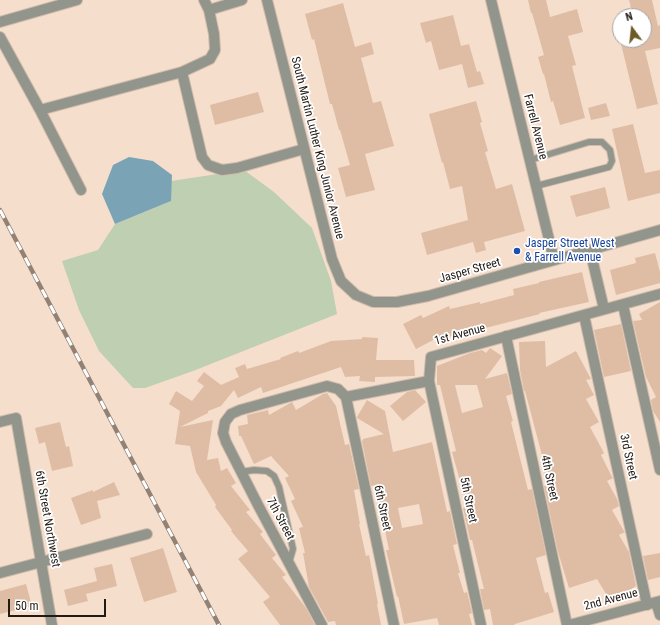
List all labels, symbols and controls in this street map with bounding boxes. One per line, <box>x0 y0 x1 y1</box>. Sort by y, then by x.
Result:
north arrow <box>612 8 652 48</box>
text: N <box>624 10 634 24</box>
street label: South Martin Luther King Junior Avenue <box>287 55 347 241</box>
street label: Farrell Avenue <box>520 93 550 161</box>
place label: Jasper Street West & Farrell Avenue <box>525 237 614 265</box>
marker: Jasper Street West & Farrell Avenue <box>512 246 522 256</box>
street label: Jasper Street <box>438 255 502 287</box>
street label: 1st Avenue <box>433 321 487 349</box>
street label: 3rd Street <box>616 433 640 481</box>
street label: 4th Street <box>537 454 561 502</box>
street label: 6th Street Northwest <box>31 469 63 569</box>
street label: 5th Street <box>456 476 480 524</box>
street label: 6th Street <box>370 484 394 532</box>
street label: 7th Street <box>263 495 297 543</box>
street label: 2nd Avenue <box>583 586 639 614</box>
scale bar <box>10 591 108 617</box>
text: 50 m <box>15 599 39 613</box>

